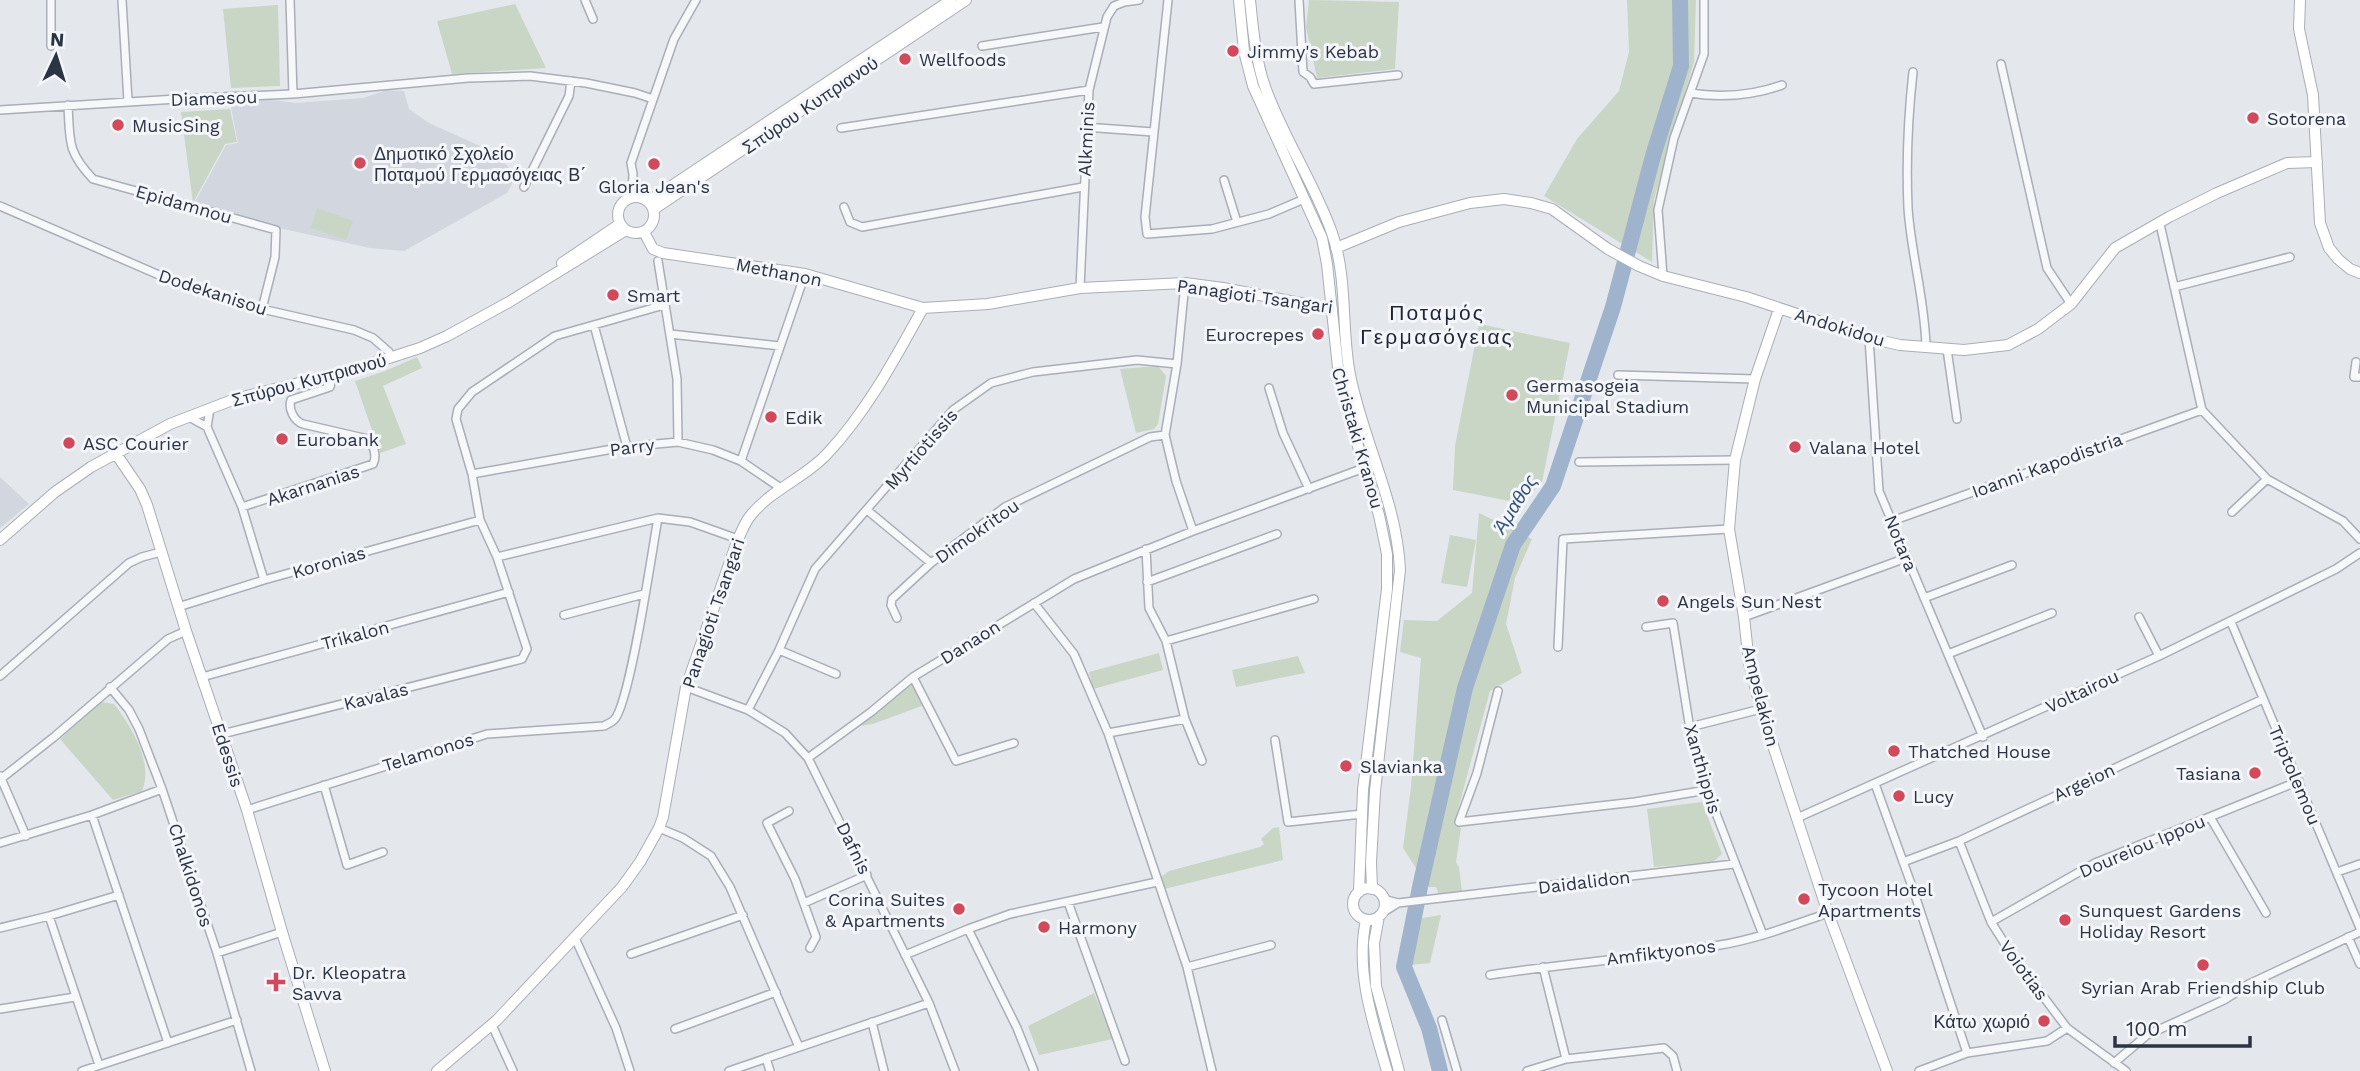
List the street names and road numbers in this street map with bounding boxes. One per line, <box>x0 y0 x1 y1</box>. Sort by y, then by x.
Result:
street label: Σπύρου Κυπριανού <box>738 52 882 158</box>
street label: Diamesou <box>170 86 258 110</box>
street label: Alkminis <box>1074 101 1098 177</box>
street label: Epidamnou <box>133 180 235 228</box>
street label: Methanon <box>734 253 824 291</box>
street label: Dodekanisou <box>156 265 270 319</box>
street label: Panagioti Tsangari <box>1176 275 1334 317</box>
street label: Andokidou <box>1792 303 1888 351</box>
street label: Σπύρου Κυπριανού <box>229 349 389 411</box>
street label: Christaki Kranou <box>1328 365 1388 511</box>
street label: Myrtiotissis <box>880 404 962 494</box>
street label: Ioanni Kapodistria <box>1969 428 2125 502</box>
street label: Parry <box>608 434 656 460</box>
street label: Akarnanias <box>264 460 362 510</box>
street label: Dimokritou <box>931 494 1023 568</box>
street label: Notara <box>1880 512 1922 574</box>
street label: Panagioti Tsangari <box>677 535 749 691</box>
street label: Koronias <box>290 542 368 582</box>
street label: Danaon <box>936 615 1004 669</box>
street label: Trikalon <box>319 616 391 654</box>
street label: Ampelakion <box>1738 643 1784 749</box>
street label: Voltairou <box>2042 665 2122 717</box>
street label: Kavalas <box>341 678 411 714</box>
street label: Edessis <box>208 720 248 790</box>
street label: Xanthippis <box>1680 722 1726 816</box>
street label: Triptolemou <box>2265 722 2325 828</box>
street label: Telamonos <box>380 728 476 776</box>
street label: Argeion <box>2050 759 2118 805</box>
street label: Doureiou Ippou <box>2076 810 2208 882</box>
street label: Dafnis <box>832 818 876 878</box>
street label: Chalkidonos <box>164 821 218 929</box>
street label: Daidalidon <box>1537 866 1631 898</box>
street label: Amfiktyonos <box>1605 935 1717 969</box>
street label: Voiotias <box>1995 936 2053 1004</box>

